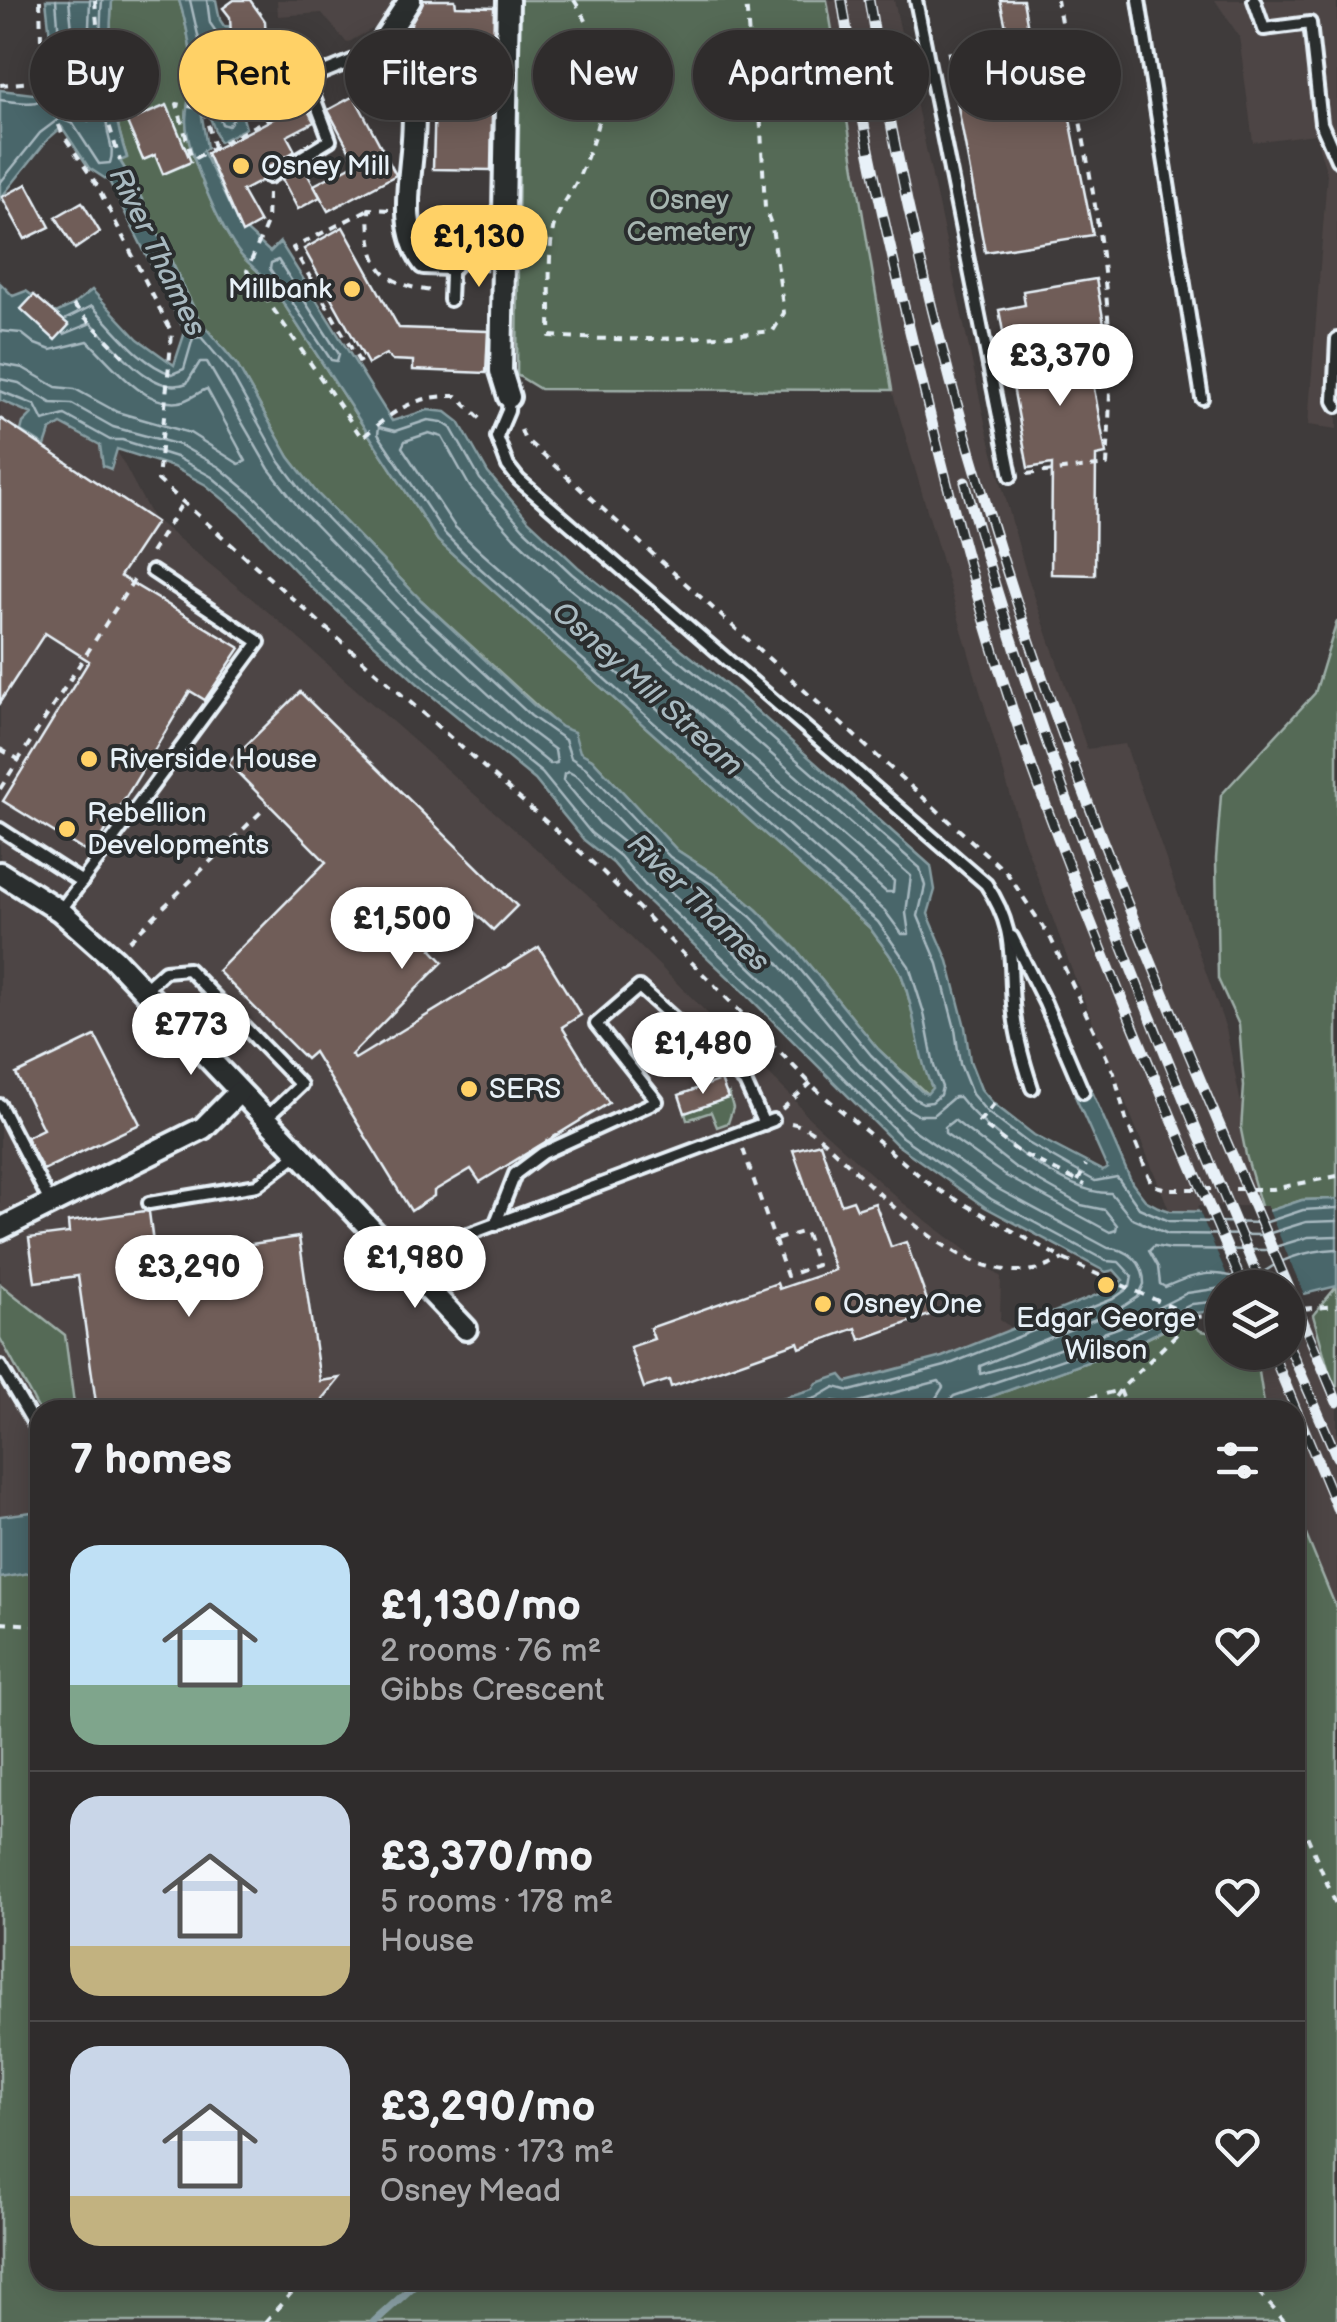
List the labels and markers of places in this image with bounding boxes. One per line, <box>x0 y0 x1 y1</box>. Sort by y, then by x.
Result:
place label: Osney Mill <box>261 150 390 183</box>
marker: Osney Mill <box>230 155 252 177</box>
pin: £1,130 <box>398 205 560 290</box>
place label: Millbank <box>228 273 332 306</box>
marker: Millbank <box>341 278 363 300</box>
pin: £3,370 <box>979 324 1141 409</box>
place label: Riverside House <box>109 743 317 776</box>
marker: Riverside House <box>78 748 100 770</box>
place label: Rebellion Developments <box>87 797 269 862</box>
marker: Rebellion Developments <box>56 818 78 840</box>
pin: £1,500 <box>321 887 483 972</box>
pin: £773 <box>132 993 250 1078</box>
pin: £1,480 <box>622 1012 784 1097</box>
place label: SERS <box>489 1073 561 1106</box>
marker: SERS <box>458 1078 480 1100</box>
pin: £1,980 <box>334 1226 496 1311</box>
pin: £3,290 <box>108 1235 270 1320</box>
marker: Edgar George Wilson <box>1095 1274 1117 1296</box>
place label: Osney One <box>843 1288 982 1321</box>
marker: Osney One <box>812 1293 834 1315</box>
place label: Edgar George Wilson <box>1016 1302 1196 1367</box>

